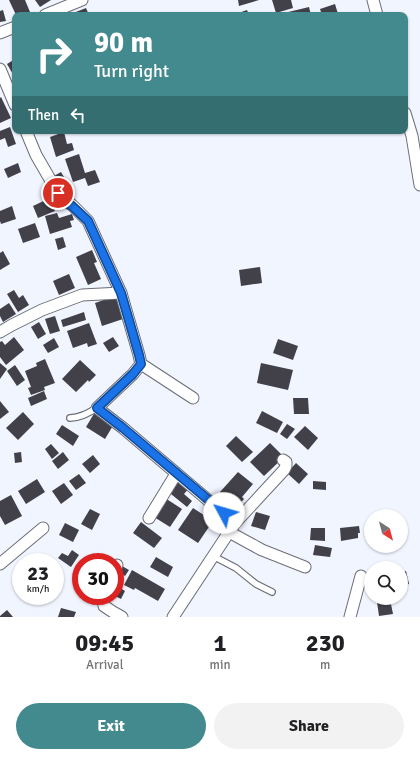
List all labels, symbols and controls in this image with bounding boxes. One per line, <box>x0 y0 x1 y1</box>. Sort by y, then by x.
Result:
text: 90 m <box>94 26 153 60</box>
icon: right <box>28 28 80 80</box>
text: Turn right <box>94 60 169 82</box>
icon: left <box>67 104 89 126</box>
text: Then <box>28 106 59 124</box>
pin <box>41 176 75 210</box>
icon: arrive <box>47 182 69 204</box>
position arrow <box>203 492 245 534</box>
north arrow <box>364 509 408 553</box>
map controls <box>364 509 408 605</box>
speed limit sign: 30 <box>72 553 124 605</box>
text: 23 <box>27 561 49 586</box>
button: search <box>364 561 408 605</box>
text: km/h <box>27 583 49 595</box>
text: 09:45 <box>75 628 134 658</box>
text: 1 <box>214 628 226 658</box>
text: 230 <box>306 628 345 658</box>
text: Arrival <box>86 657 123 673</box>
text: min <box>210 657 231 673</box>
text: m <box>320 657 330 673</box>
button: Exit <box>16 703 206 749</box>
button: Share <box>214 703 404 749</box>

